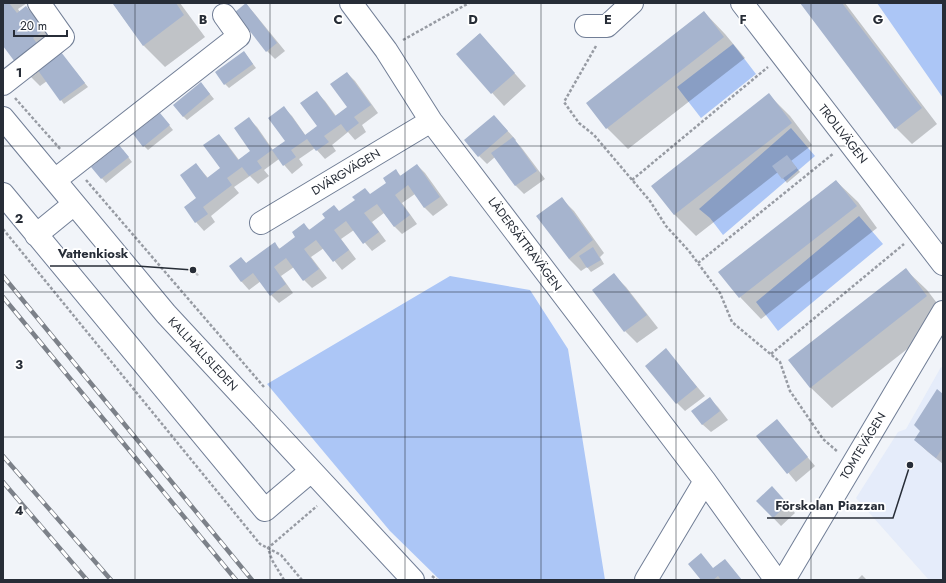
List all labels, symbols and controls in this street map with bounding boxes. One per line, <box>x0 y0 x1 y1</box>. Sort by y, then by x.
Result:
text: B <box>199 10 208 29</box>
text: C <box>333 10 343 29</box>
text: D <box>468 10 478 29</box>
text: E <box>604 10 612 29</box>
text: F <box>739 10 747 29</box>
text: G <box>873 10 884 29</box>
scale bar <box>14 12 67 38</box>
text: 20 m <box>20 17 47 35</box>
text: 1 <box>16 63 22 82</box>
street label: TROLLVÄGEN <box>814 101 872 167</box>
street label: DVÄRGVÄGEN <box>308 144 384 200</box>
street label: LÄDERSÄTTRAVÄGEN <box>484 193 566 295</box>
text: 2 <box>15 209 23 228</box>
callout: Vattenkiosk <box>50 241 137 266</box>
text: Vattenkiosk <box>57 244 129 263</box>
street label: KALLHÄLLSLEDEN <box>164 313 242 395</box>
text: 3 <box>15 355 23 374</box>
street label: TOMTEVÄGEN <box>836 409 890 483</box>
callout: Förskolan Piazzan <box>767 493 893 518</box>
text: Förskolan Piazzan <box>775 496 885 515</box>
text: 4 <box>14 501 24 520</box>

